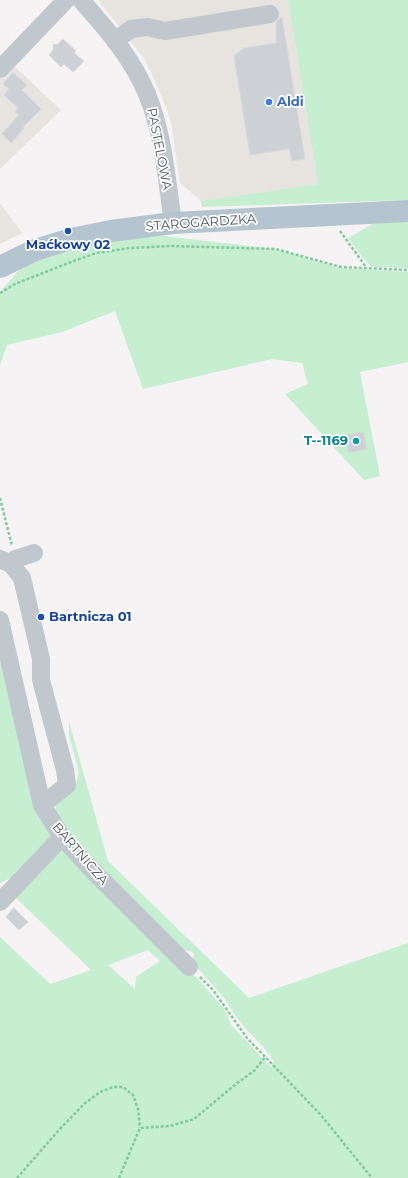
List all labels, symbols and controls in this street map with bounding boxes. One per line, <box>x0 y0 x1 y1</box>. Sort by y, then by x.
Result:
place label: Aldi <box>277 94 304 110</box>
marker: Aldi <box>264 97 274 107</box>
street label: PASTELOWA <box>143 107 175 191</box>
street label: STAROGARDZKA <box>145 211 257 235</box>
marker: Maćkowy 02 <box>63 226 73 236</box>
place label: Maćkowy 02 <box>26 237 110 253</box>
place label: T--1169 <box>304 433 348 449</box>
marker: T--1169 <box>351 436 361 446</box>
place label: Bartnicza 01 <box>49 609 132 625</box>
marker: Bartnicza 01 <box>36 612 46 622</box>
street label: BARTNICZA <box>49 820 111 888</box>

